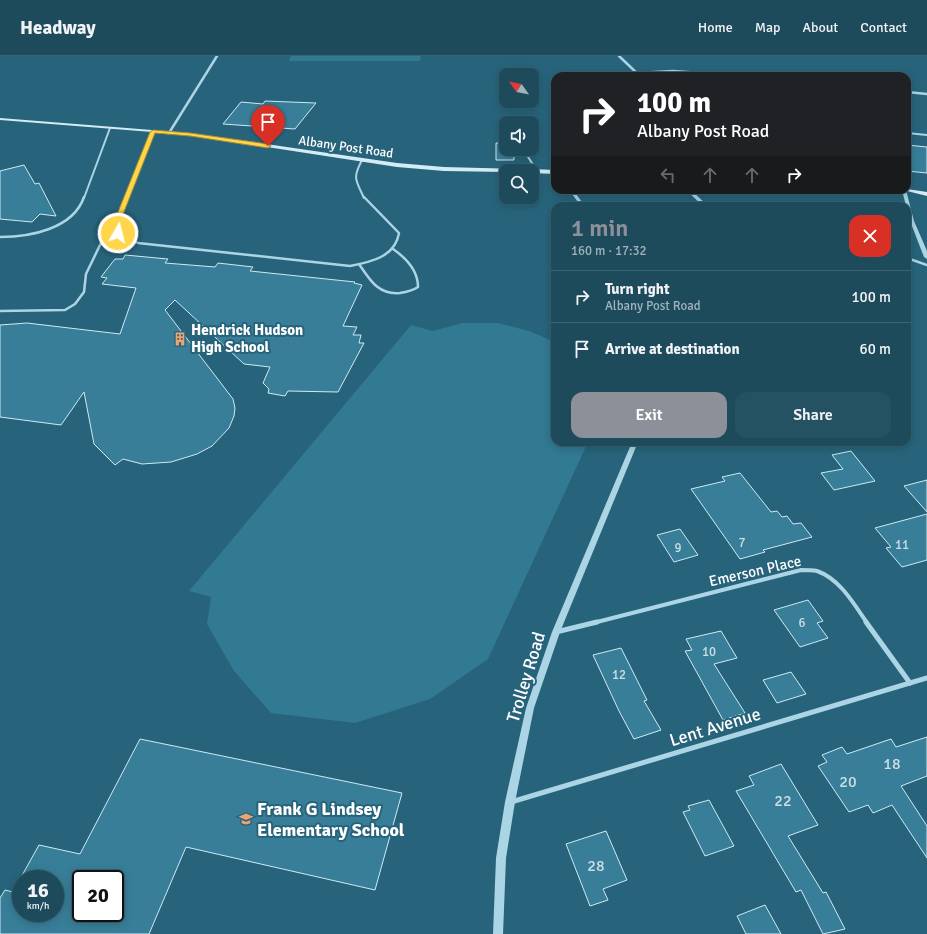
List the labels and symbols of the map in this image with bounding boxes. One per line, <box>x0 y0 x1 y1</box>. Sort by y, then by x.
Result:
north arrow <box>499 68 539 108</box>
pin <box>251 105 285 146</box>
street label: Albany Post Road <box>297 132 394 162</box>
position arrow <box>97 212 139 254</box>
place label: Hendrick Hudson High School <box>191 321 303 356</box>
building icon: Hendrick Hudson High School <box>172 331 188 347</box>
house number: 7 <box>738 535 746 551</box>
house number: 11 <box>895 537 909 553</box>
house number: 9 <box>674 540 682 556</box>
street label: Emerson Place <box>707 552 803 590</box>
house number: 6 <box>798 615 806 631</box>
street label: Trolley Road <box>502 629 550 725</box>
house number: 10 <box>702 644 716 660</box>
house number: 12 <box>612 667 626 683</box>
street label: Lent Avenue <box>667 703 763 751</box>
house number: 18 <box>883 754 901 774</box>
house number: 20 <box>839 772 857 792</box>
house number: 22 <box>774 791 792 811</box>
place label: Frank G Lindsey Elementary School <box>257 798 405 841</box>
school or university icon: Frank G Lindsey Elementary School <box>238 811 254 827</box>
house number: 28 <box>587 856 605 876</box>
speed limit sign: 20 <box>72 870 124 922</box>

